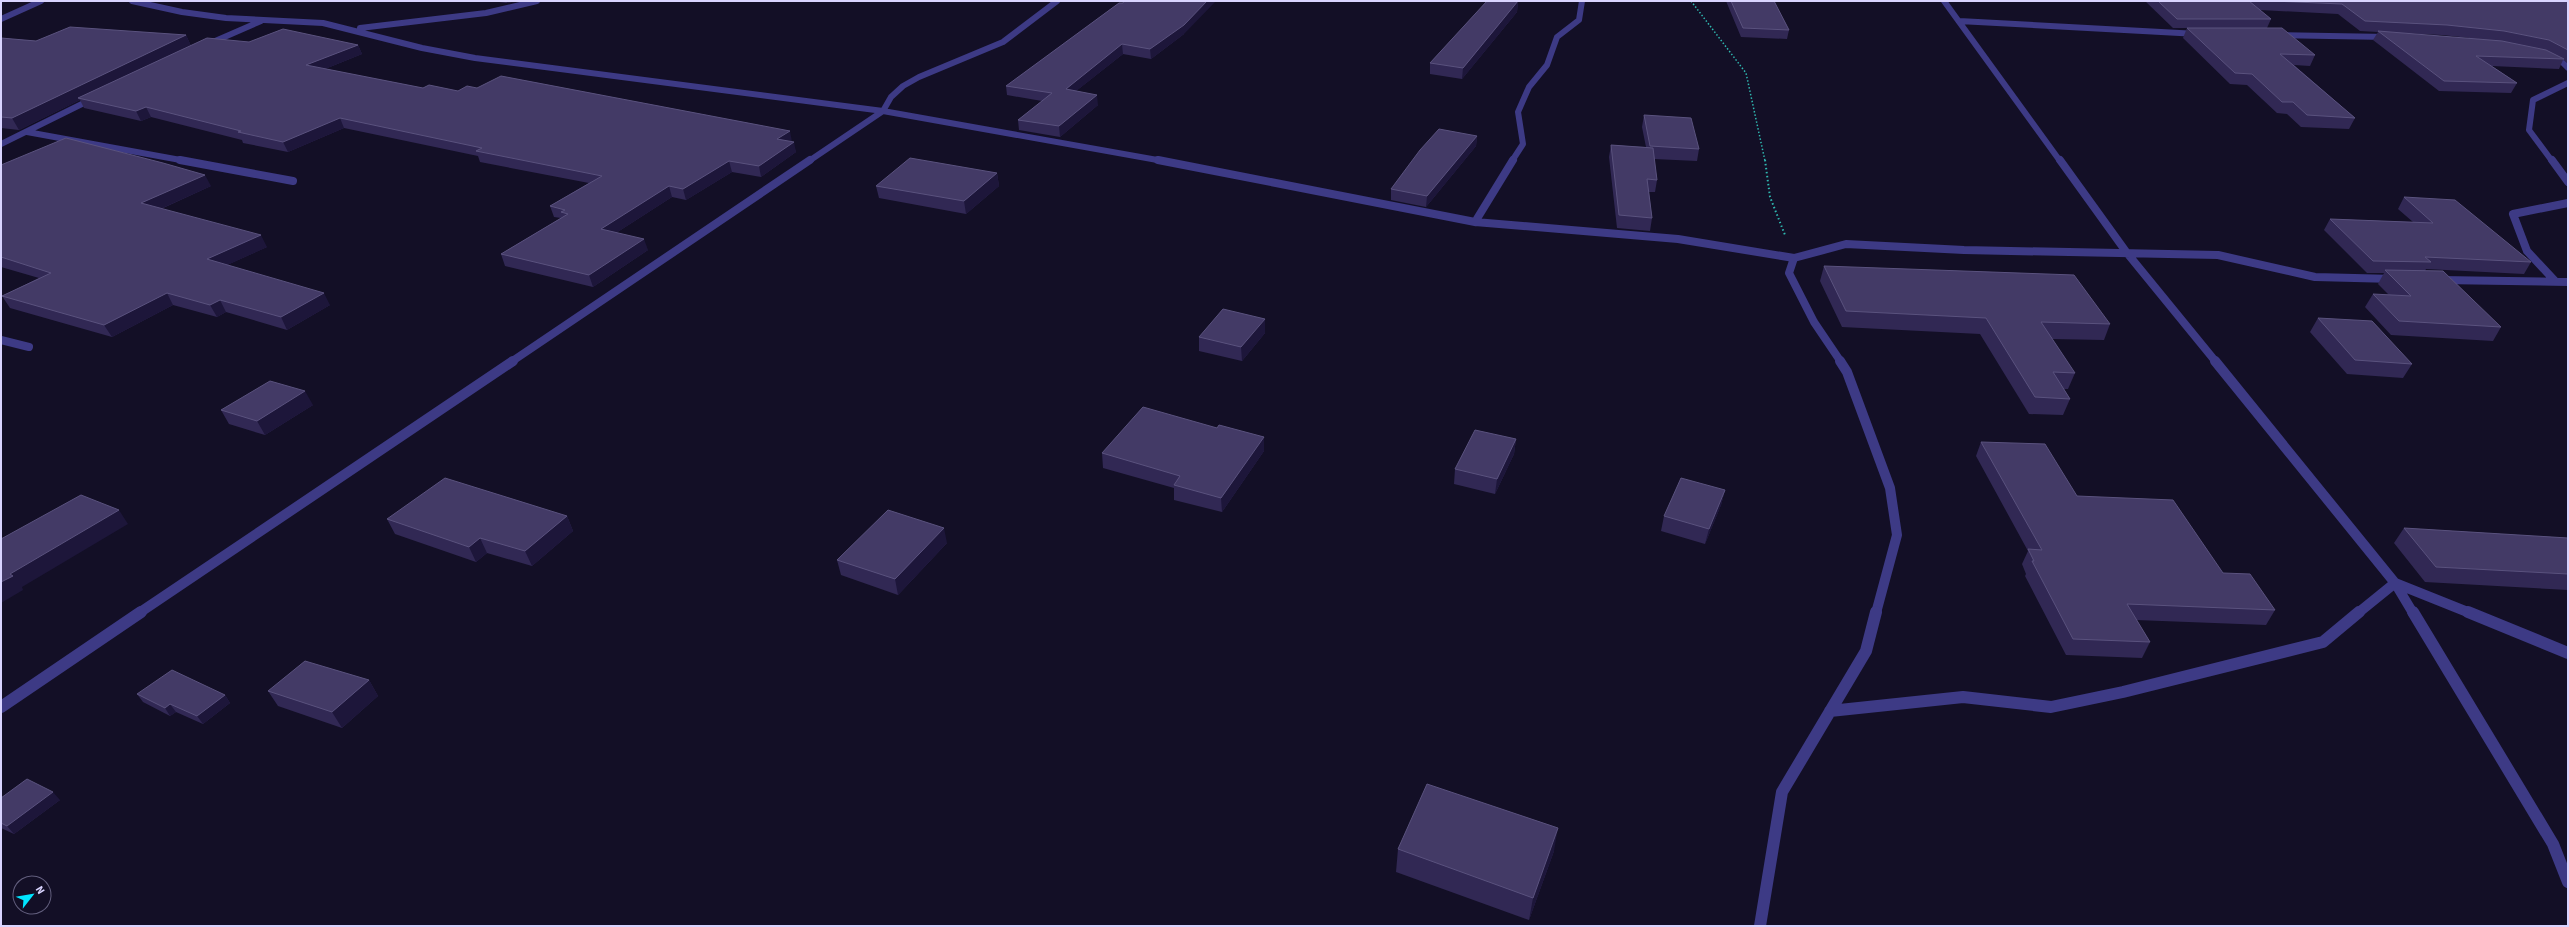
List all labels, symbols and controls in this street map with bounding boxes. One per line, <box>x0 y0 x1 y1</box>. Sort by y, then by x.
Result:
north arrow <box>12 875 52 915</box>
text: N <box>32 883 48 897</box>

